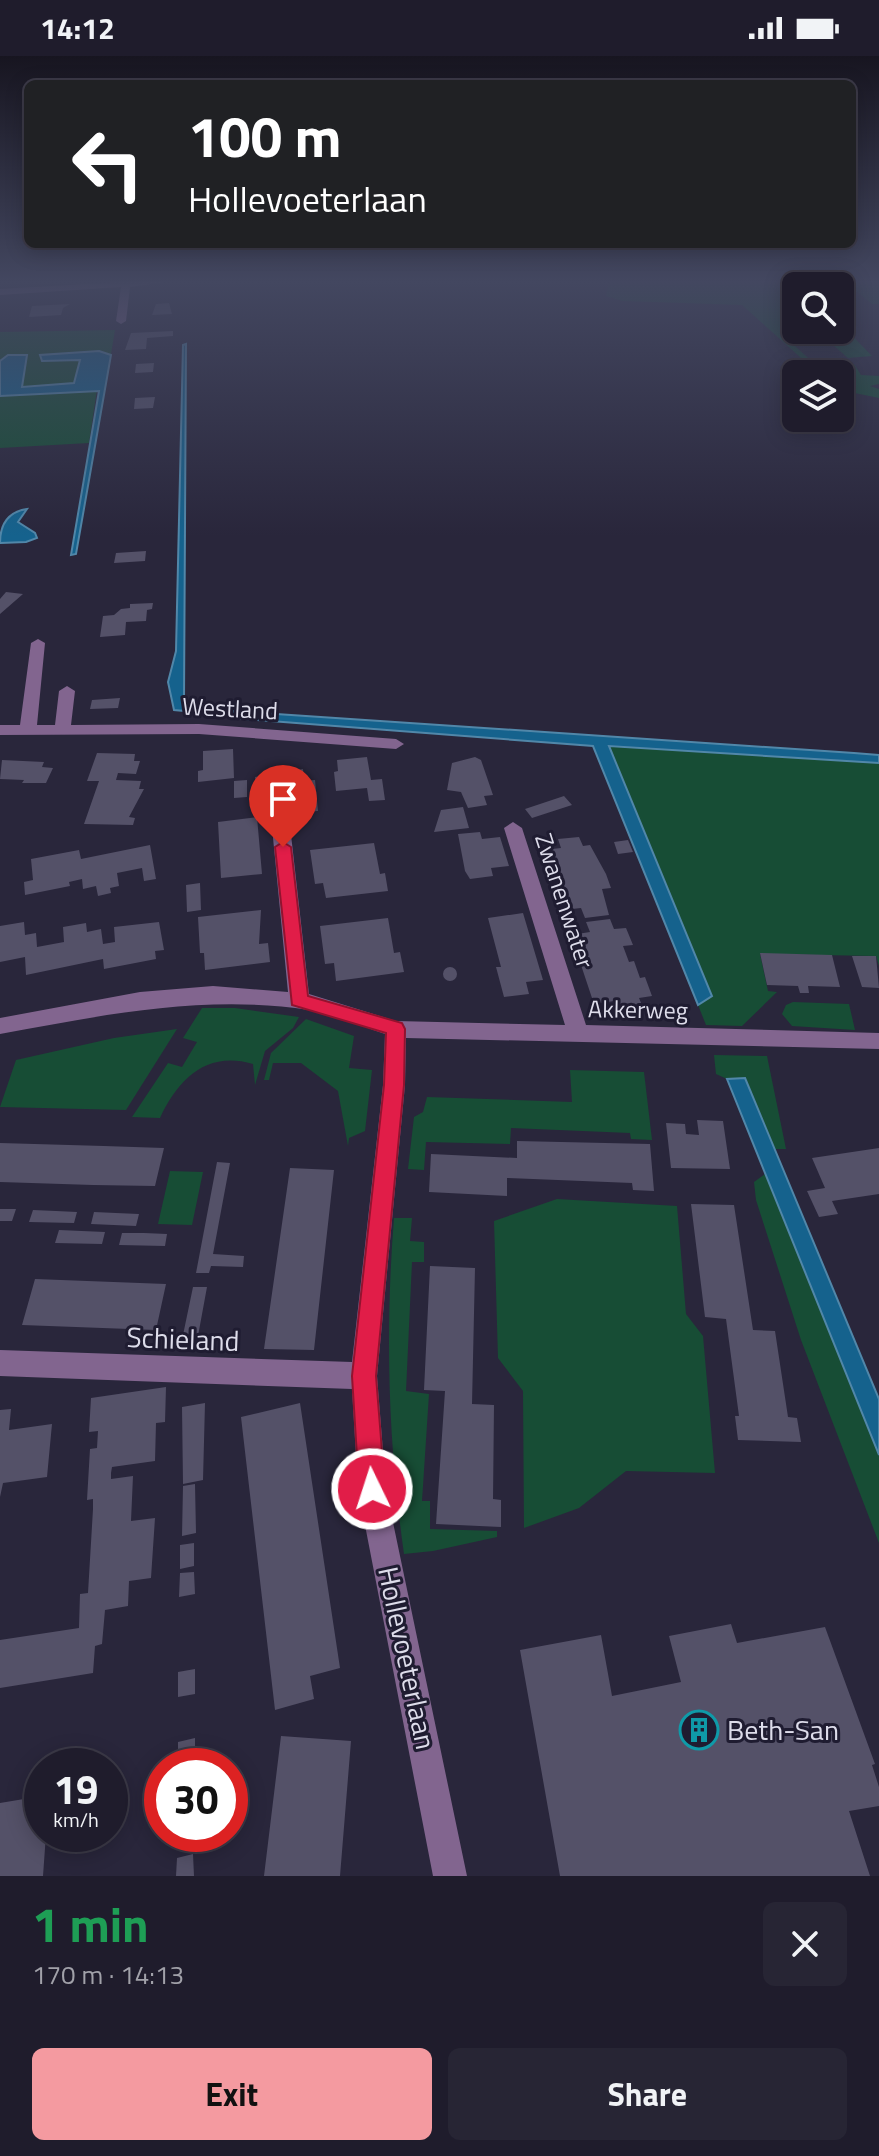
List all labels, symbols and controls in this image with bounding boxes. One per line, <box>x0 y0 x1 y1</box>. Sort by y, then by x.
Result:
text: 14:12 <box>40 5 115 51</box>
text: 100 m <box>188 94 341 179</box>
icon: left <box>56 112 160 216</box>
text: Hollevoeterlaan <box>188 171 427 226</box>
map controls <box>782 272 854 432</box>
button: search <box>782 272 854 344</box>
button: layers <box>782 360 854 432</box>
street label: Westland <box>181 688 279 728</box>
pin <box>249 765 317 847</box>
icon: arrive <box>261 777 305 821</box>
street label: Zwanenwater <box>526 829 604 973</box>
street label: Akkerweg <box>588 990 688 1028</box>
street label: Schieland <box>126 1315 240 1362</box>
position arrow <box>330 1447 414 1531</box>
street label: Hollevoeterlaan <box>367 1563 448 1753</box>
place label: Beth-San <box>727 1708 839 1751</box>
building icon: Beth-San <box>678 1709 720 1751</box>
speed limit sign: 30 <box>144 1748 248 1852</box>
text: 19 <box>54 1759 98 1820</box>
text: km/h <box>53 1804 99 1835</box>
text: 1 min <box>32 1888 149 1961</box>
button: close <box>763 1902 847 1986</box>
text: 170 m · 14:13 <box>32 1955 184 1994</box>
button: Exit <box>32 2048 432 2140</box>
button: Share <box>448 2048 847 2140</box>

